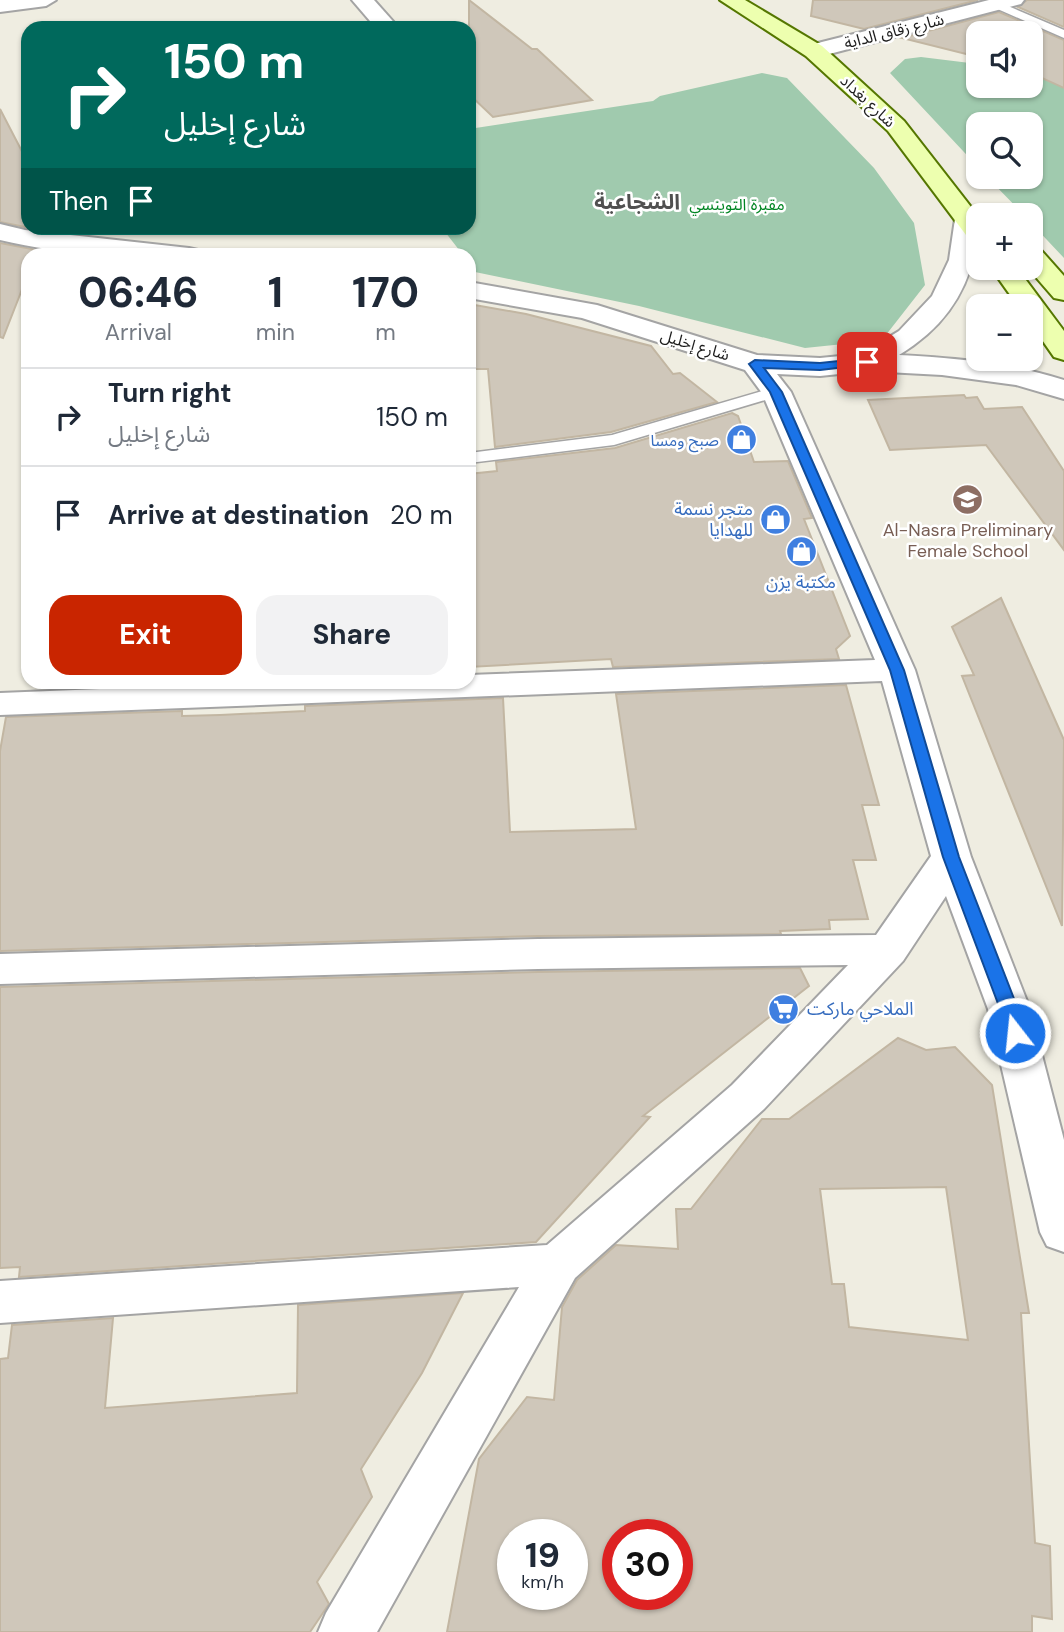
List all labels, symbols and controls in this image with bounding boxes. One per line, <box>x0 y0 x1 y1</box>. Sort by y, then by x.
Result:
street label: شارع زقاق الداية <box>842 8 947 55</box>
map controls <box>966 21 1043 371</box>
button: sound <box>966 21 1043 98</box>
text: 150 m <box>164 29 304 93</box>
icon: right <box>49 49 140 140</box>
street label: شارع بغداد <box>835 70 900 133</box>
text: شارع إخليل <box>164 103 306 145</box>
button: search <box>966 112 1043 189</box>
icon: arrive <box>122 182 160 220</box>
text: Then <box>49 184 108 218</box>
district label: الشجاعية <box>594 188 680 216</box>
park label: مقبرة التوينسي <box>689 194 785 216</box>
button: + <box>966 203 1043 280</box>
text: 06:46 <box>78 265 199 320</box>
text: 1 <box>268 265 283 320</box>
text: 170 <box>352 265 419 320</box>
button: − <box>966 294 1043 371</box>
text: Arrival <box>105 317 172 347</box>
text: min <box>256 317 295 347</box>
text: m <box>375 317 396 347</box>
street label: شارع إخليل <box>657 325 732 367</box>
pin <box>837 332 897 392</box>
icon: arrive <box>848 343 886 381</box>
text: Turn right <box>108 376 232 410</box>
icon: right <box>49 398 87 436</box>
text: 150 m <box>376 400 448 434</box>
text: شارع إخليل <box>108 419 210 449</box>
shop icon: صبح ومسا <box>725 423 759 457</box>
place label: صبح ومسا <box>651 430 719 453</box>
school or university icon: Al-Nasra Preliminary Female School <box>951 482 985 516</box>
icon: arrive <box>49 496 87 534</box>
place label: متجر نسمة للهدايا <box>674 497 753 542</box>
text: Arrive at destination <box>108 498 369 532</box>
text: 20 m <box>390 498 453 532</box>
shop icon: متجر نسمة للهدايا <box>759 502 793 536</box>
place label: Al-Nasra Preliminary Female School <box>883 518 1053 563</box>
shop icon: مكتبة يزن <box>784 534 818 568</box>
place label: مكتبة يزن <box>766 570 836 594</box>
button: Exit <box>49 595 242 675</box>
button: Share <box>256 595 448 675</box>
supermarket icon: الملاحي ماركت <box>767 992 801 1026</box>
position arrow <box>978 996 1052 1070</box>
place label: الملاحي ماركت <box>807 997 913 1022</box>
speed limit sign: 30 <box>602 1519 693 1610</box>
text: 19 <box>525 1532 560 1578</box>
text: km/h <box>521 1570 564 1594</box>

